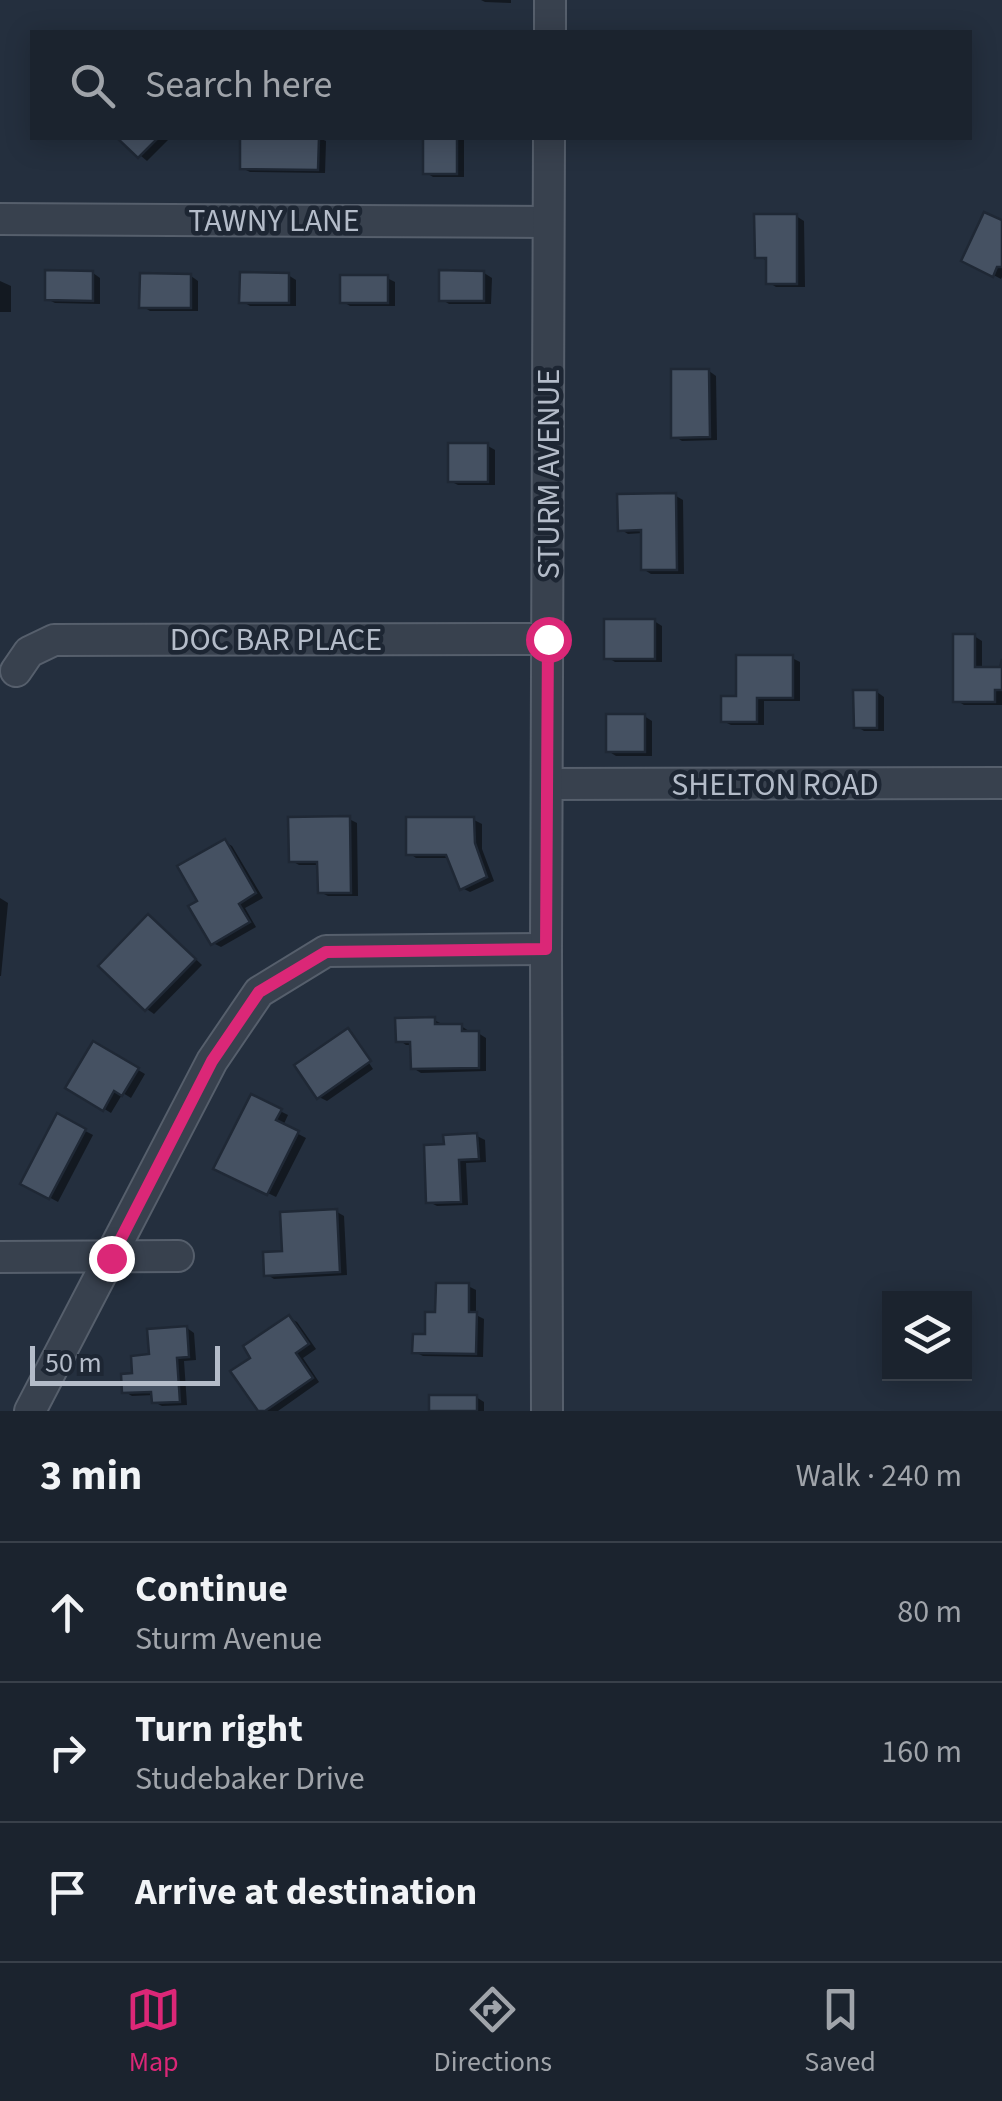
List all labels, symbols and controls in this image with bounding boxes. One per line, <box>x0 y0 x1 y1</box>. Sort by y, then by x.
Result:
search box <box>30 30 972 140</box>
icon: search <box>65 58 120 113</box>
text: Search here <box>145 58 332 112</box>
street label: TAWNY LANE <box>188 198 360 244</box>
street label: STURM AVENUE <box>526 369 572 579</box>
street label: DOC BAR PLACE <box>170 617 382 663</box>
route start <box>526 617 572 663</box>
street label: SHELTON ROAD <box>671 762 879 808</box>
route end <box>89 1236 135 1282</box>
map controls <box>882 1291 972 1381</box>
button: layers <box>882 1291 972 1381</box>
scale bar <box>30 1341 220 1386</box>
text: 50 m <box>45 1343 102 1383</box>
text: 3 min <box>40 1446 142 1506</box>
text: Walk · 240 m <box>796 1453 962 1499</box>
text: Continue <box>135 1562 288 1616</box>
icon: ahead <box>40 1585 95 1640</box>
text: 80 m <box>897 1589 962 1635</box>
text: Sturm Avenue <box>135 1616 322 1662</box>
text: Turn right <box>135 1702 303 1756</box>
icon: right <box>40 1725 95 1780</box>
text: 160 m <box>881 1729 962 1775</box>
text: Studebaker Drive <box>135 1756 365 1802</box>
icon: arrive <box>40 1865 95 1920</box>
text: Arrive at destination <box>135 1865 477 1919</box>
tab: Map <box>126 1982 181 2082</box>
tab: Directions <box>434 1982 552 2082</box>
tab: Saved <box>804 1982 876 2082</box>

